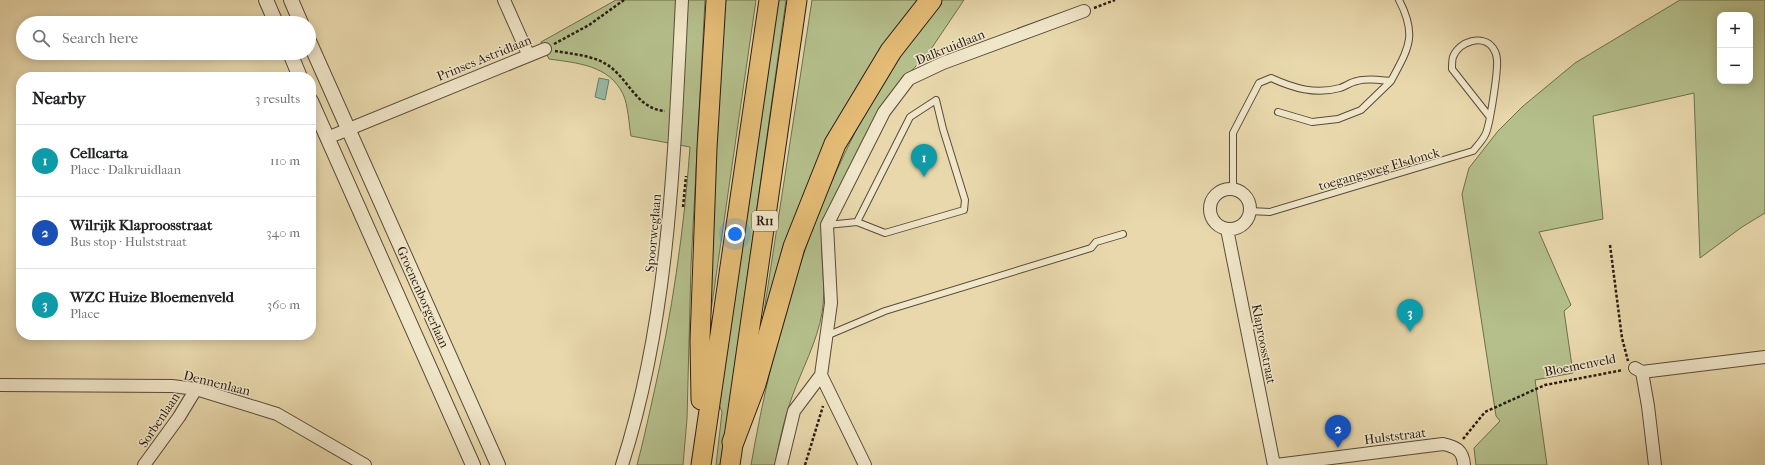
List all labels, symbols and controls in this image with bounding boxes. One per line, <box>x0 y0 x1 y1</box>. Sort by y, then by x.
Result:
map controls <box>1717 12 1753 84</box>
button: + <box>1717 12 1753 48</box>
search box <box>16 16 316 60</box>
street label: Dalkruidlaan <box>913 26 987 68</box>
icon: search <box>30 27 52 49</box>
text: Search here <box>62 29 138 47</box>
street label: Prinses Astridlaan <box>434 32 534 84</box>
button: − <box>1717 48 1753 84</box>
text: Nearby <box>32 88 86 108</box>
text: 3 results <box>255 91 300 106</box>
text: Cellcarta <box>70 144 128 162</box>
pin: 1 <box>911 144 937 177</box>
street label: toegangsweg Elsdonck <box>1317 144 1442 193</box>
text: 1 <box>43 153 47 168</box>
text: 110 m <box>270 153 300 168</box>
text: Place · Dalkruidlaan <box>70 162 181 177</box>
street label: Spoorweglaan <box>642 193 664 273</box>
road number: R11 <box>752 211 778 231</box>
text: Wilrijk Klaproosstraat <box>70 216 212 234</box>
your location <box>725 224 745 244</box>
text: 2 <box>42 225 48 240</box>
text: 340 m <box>266 225 300 240</box>
text: Bus stop · Hulststraat <box>70 234 187 249</box>
street label: Groenenborgerlaan <box>394 244 452 351</box>
text: WZC Huize Bloemenveld <box>70 288 234 306</box>
text: 3 <box>42 297 48 312</box>
text: 360 m <box>267 297 300 312</box>
pin: 3 <box>1397 299 1423 332</box>
street label: Klaproosstraat <box>1249 303 1279 386</box>
text: Place <box>70 306 100 321</box>
street label: Bloemenveld <box>1543 351 1618 379</box>
street label: Dennenlaan <box>182 367 252 399</box>
street label: Sorbenlaan <box>135 389 183 450</box>
pin: 2 <box>1325 415 1351 448</box>
street label: Hulststraat <box>1363 425 1427 447</box>

